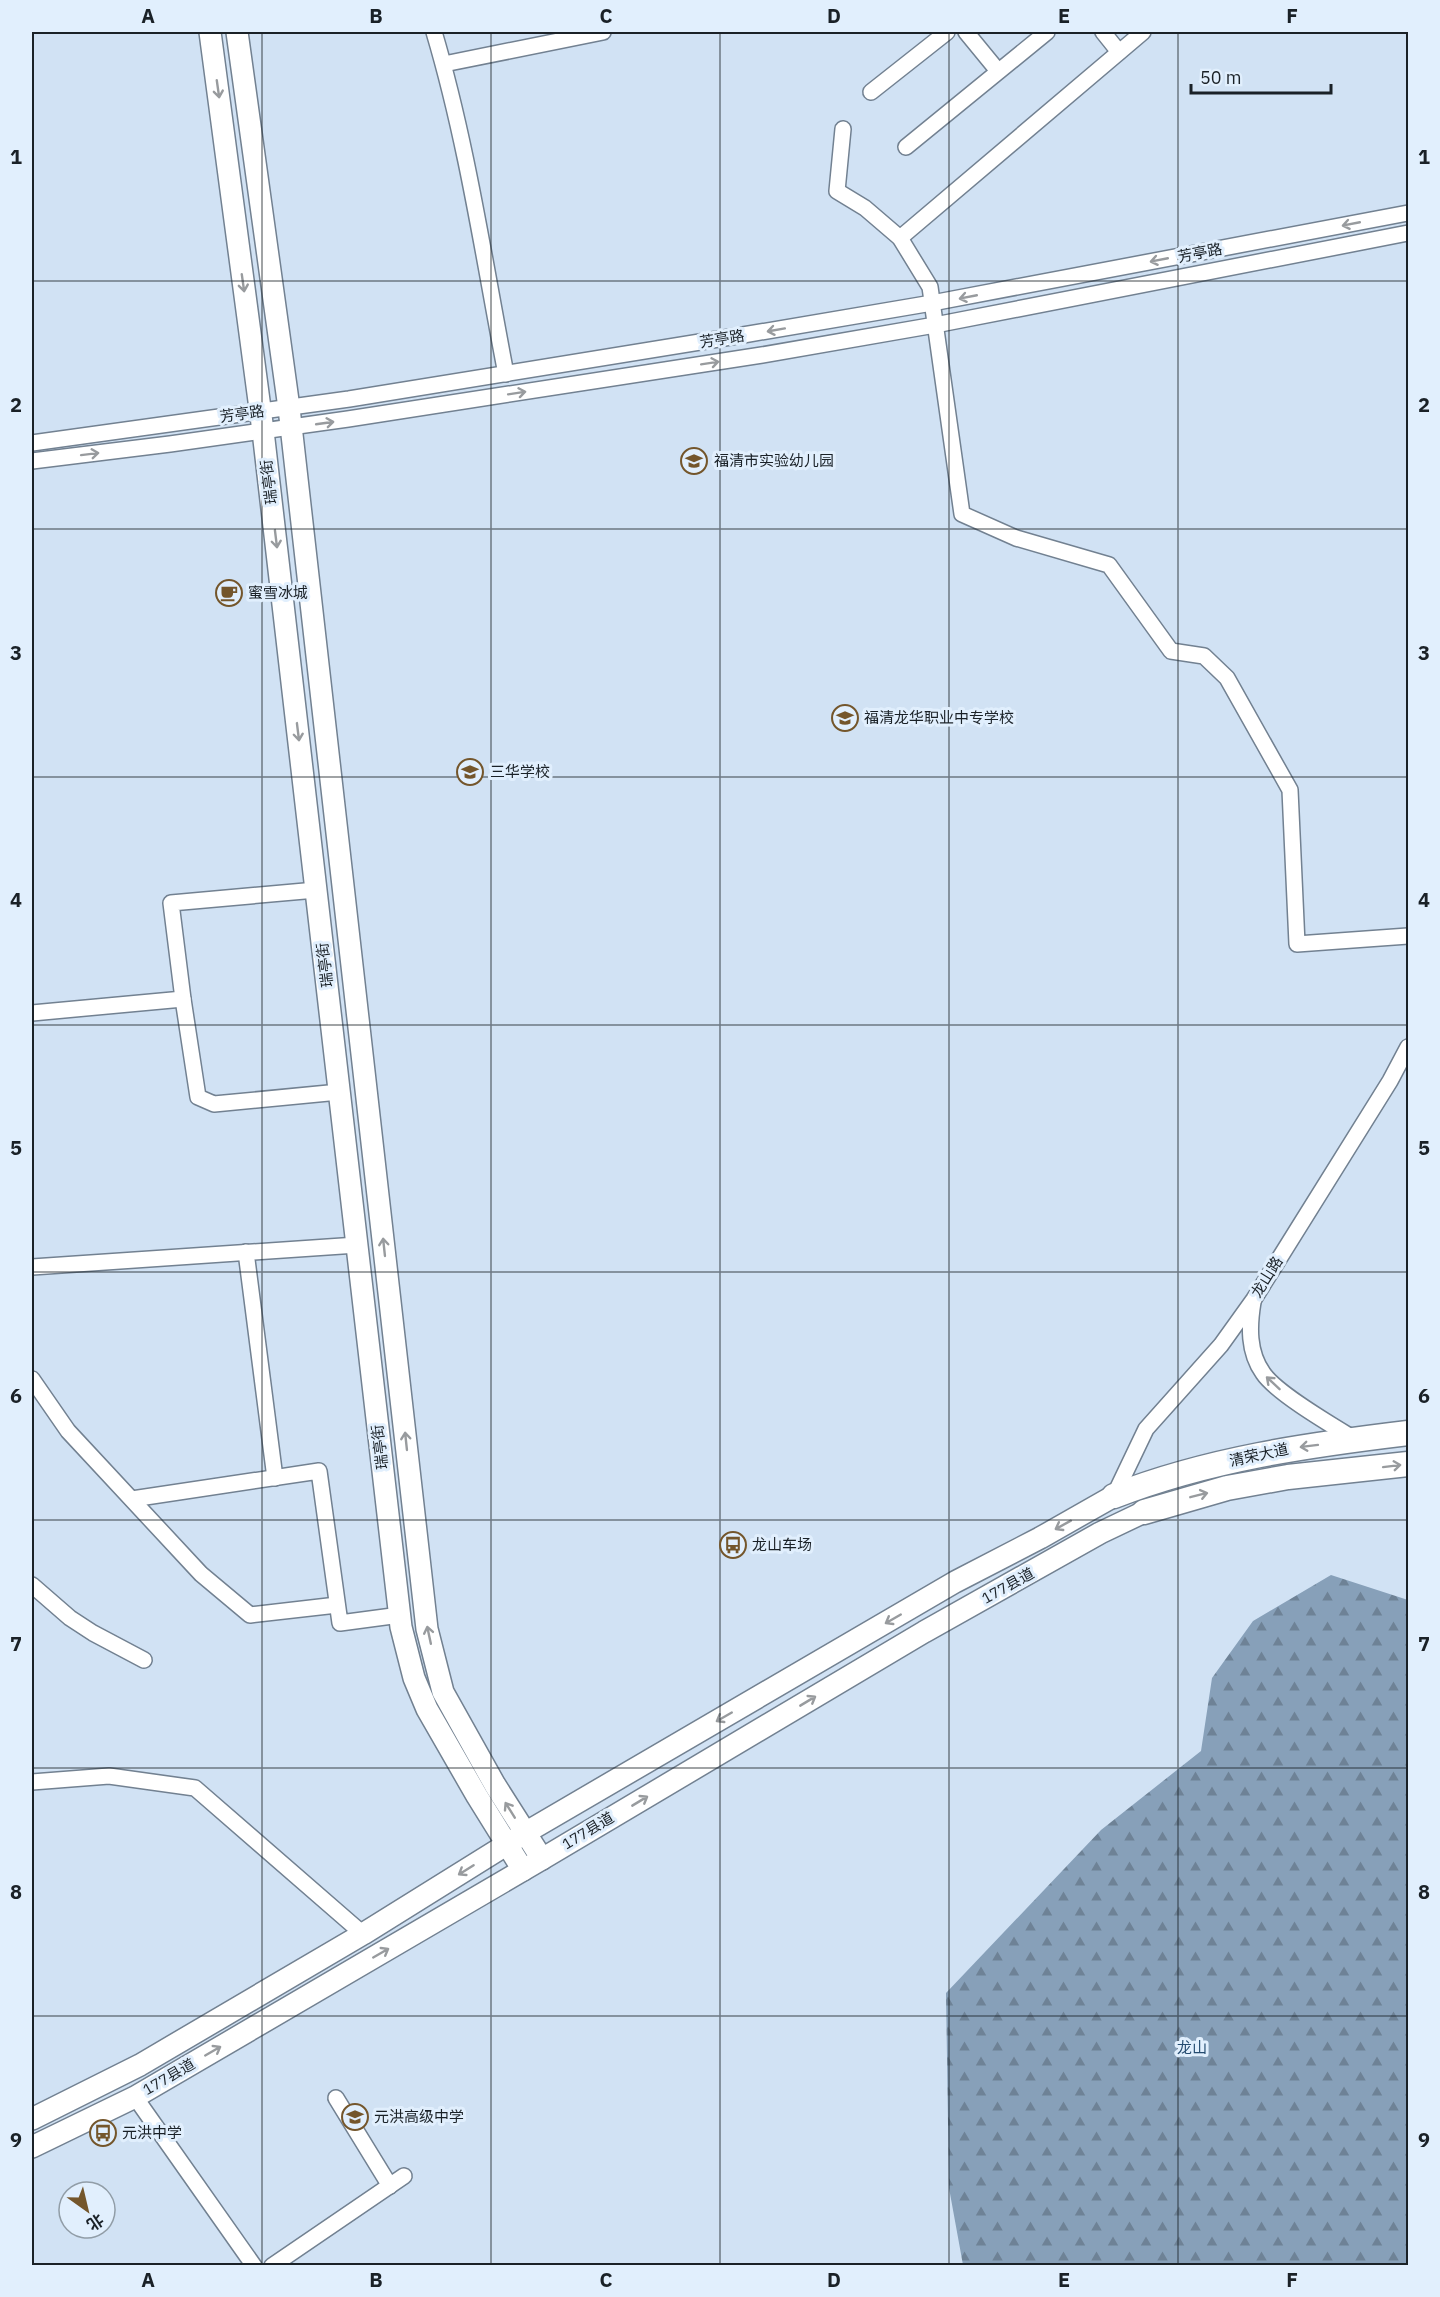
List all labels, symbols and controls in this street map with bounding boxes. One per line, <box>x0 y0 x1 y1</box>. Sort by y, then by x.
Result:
text: A <box>141 2 155 29</box>
text: B <box>369 2 383 29</box>
text: C <box>599 2 613 29</box>
text: D <box>827 2 841 29</box>
text: E <box>1058 2 1070 29</box>
text: F <box>1286 2 1298 29</box>
scale bar <box>1191 57 1330 95</box>
text: 50 m <box>1200 66 1242 89</box>
one-way arrow <box>212 79 223 99</box>
text: 1 <box>10 143 22 170</box>
text: 1 <box>1418 143 1430 170</box>
one-way arrow <box>1342 219 1361 230</box>
street label: 芳亭路 <box>1176 239 1224 266</box>
one-way arrow <box>1150 255 1170 266</box>
one-way arrow <box>238 272 249 292</box>
one-way arrow <box>959 292 978 303</box>
one-way arrow <box>766 325 786 336</box>
street label: 芳亭路 <box>698 326 746 351</box>
one-way arrow <box>700 358 719 369</box>
one-way arrow <box>507 387 527 398</box>
text: 2 <box>10 391 22 418</box>
text: 2 <box>1418 391 1430 418</box>
street label: 芳亭路 <box>218 401 266 426</box>
one-way arrow <box>314 417 334 428</box>
school or university icon: 福清市实验幼儿园 <box>679 446 709 476</box>
one-way arrow <box>79 448 99 459</box>
place label: 福清市实验幼儿园 <box>714 451 834 470</box>
street label: 瑞亭街 <box>256 459 281 506</box>
one-way arrow <box>270 528 281 548</box>
cafe icon: 蜜雪冰城 <box>214 578 244 608</box>
place label: 蜜雪冰城 <box>248 583 308 602</box>
text: 3 <box>10 639 22 666</box>
text: 3 <box>1418 639 1430 666</box>
school or university icon: 福清龙华职业中专学校 <box>830 703 860 733</box>
place label: 福清龙华职业中专学校 <box>864 708 1014 727</box>
one-way arrow <box>293 722 304 742</box>
school or university icon: 三华学校 <box>455 757 485 787</box>
place label: 三华学校 <box>490 762 550 781</box>
text: 4 <box>10 886 22 913</box>
text: 4 <box>1418 886 1430 913</box>
street label: 瑞亭街 <box>312 942 337 989</box>
text: 5 <box>10 1134 22 1161</box>
text: 5 <box>1418 1134 1430 1161</box>
one-way arrow <box>378 1238 389 1258</box>
street label: 龙山路 <box>1247 1253 1287 1301</box>
one-way arrow <box>1266 1377 1281 1391</box>
text: 6 <box>10 1382 22 1409</box>
text: 6 <box>1418 1382 1430 1409</box>
street label: 瑞亭街 <box>367 1424 392 1471</box>
one-way arrow <box>400 1432 411 1452</box>
street label: 清荣大道 <box>1228 1439 1290 1470</box>
one-way arrow <box>1299 1441 1319 1452</box>
one-way arrow <box>1382 1461 1401 1472</box>
one-way arrow <box>1190 1488 1209 1500</box>
one-way arrow <box>1055 1520 1073 1531</box>
bus stop icon: 龙山车场 <box>718 1530 748 1560</box>
place label: 龙山车场 <box>752 1535 812 1554</box>
street label: 177县道 <box>978 1563 1037 1608</box>
one-way arrow <box>885 1613 902 1625</box>
one-way arrow <box>422 1626 434 1645</box>
text: 7 <box>10 1630 22 1657</box>
text: 7 <box>1418 1630 1430 1657</box>
one-way arrow <box>799 1695 816 1707</box>
one-way arrow <box>716 1711 733 1723</box>
one-way arrow <box>631 1794 648 1806</box>
one-way arrow <box>504 1802 516 1819</box>
street label: 177县道 <box>558 1808 617 1853</box>
one-way arrow <box>458 1864 475 1876</box>
text: 8 <box>10 1878 22 1905</box>
text: 8 <box>1418 1878 1430 1905</box>
one-way arrow <box>372 1947 389 1959</box>
park label: 龙山 <box>1177 2038 1207 2057</box>
one-way arrow <box>204 2045 221 2057</box>
street label: 177县道 <box>139 2054 198 2099</box>
school or university icon: 元洪高级中学 <box>340 2102 370 2132</box>
place label: 元洪高级中学 <box>374 2107 464 2126</box>
bus stop icon: 元洪中学 <box>88 2118 118 2148</box>
place label: 元洪中学 <box>122 2123 182 2142</box>
text: 9 <box>10 2126 22 2153</box>
text: 9 <box>1418 2126 1430 2153</box>
north arrow <box>57 2180 117 2240</box>
text: 北 <box>83 2210 108 2235</box>
text: A <box>141 2266 155 2293</box>
text: B <box>369 2266 383 2293</box>
text: C <box>599 2266 613 2293</box>
text: D <box>827 2266 841 2293</box>
text: E <box>1058 2266 1070 2293</box>
text: F <box>1286 2266 1298 2293</box>

